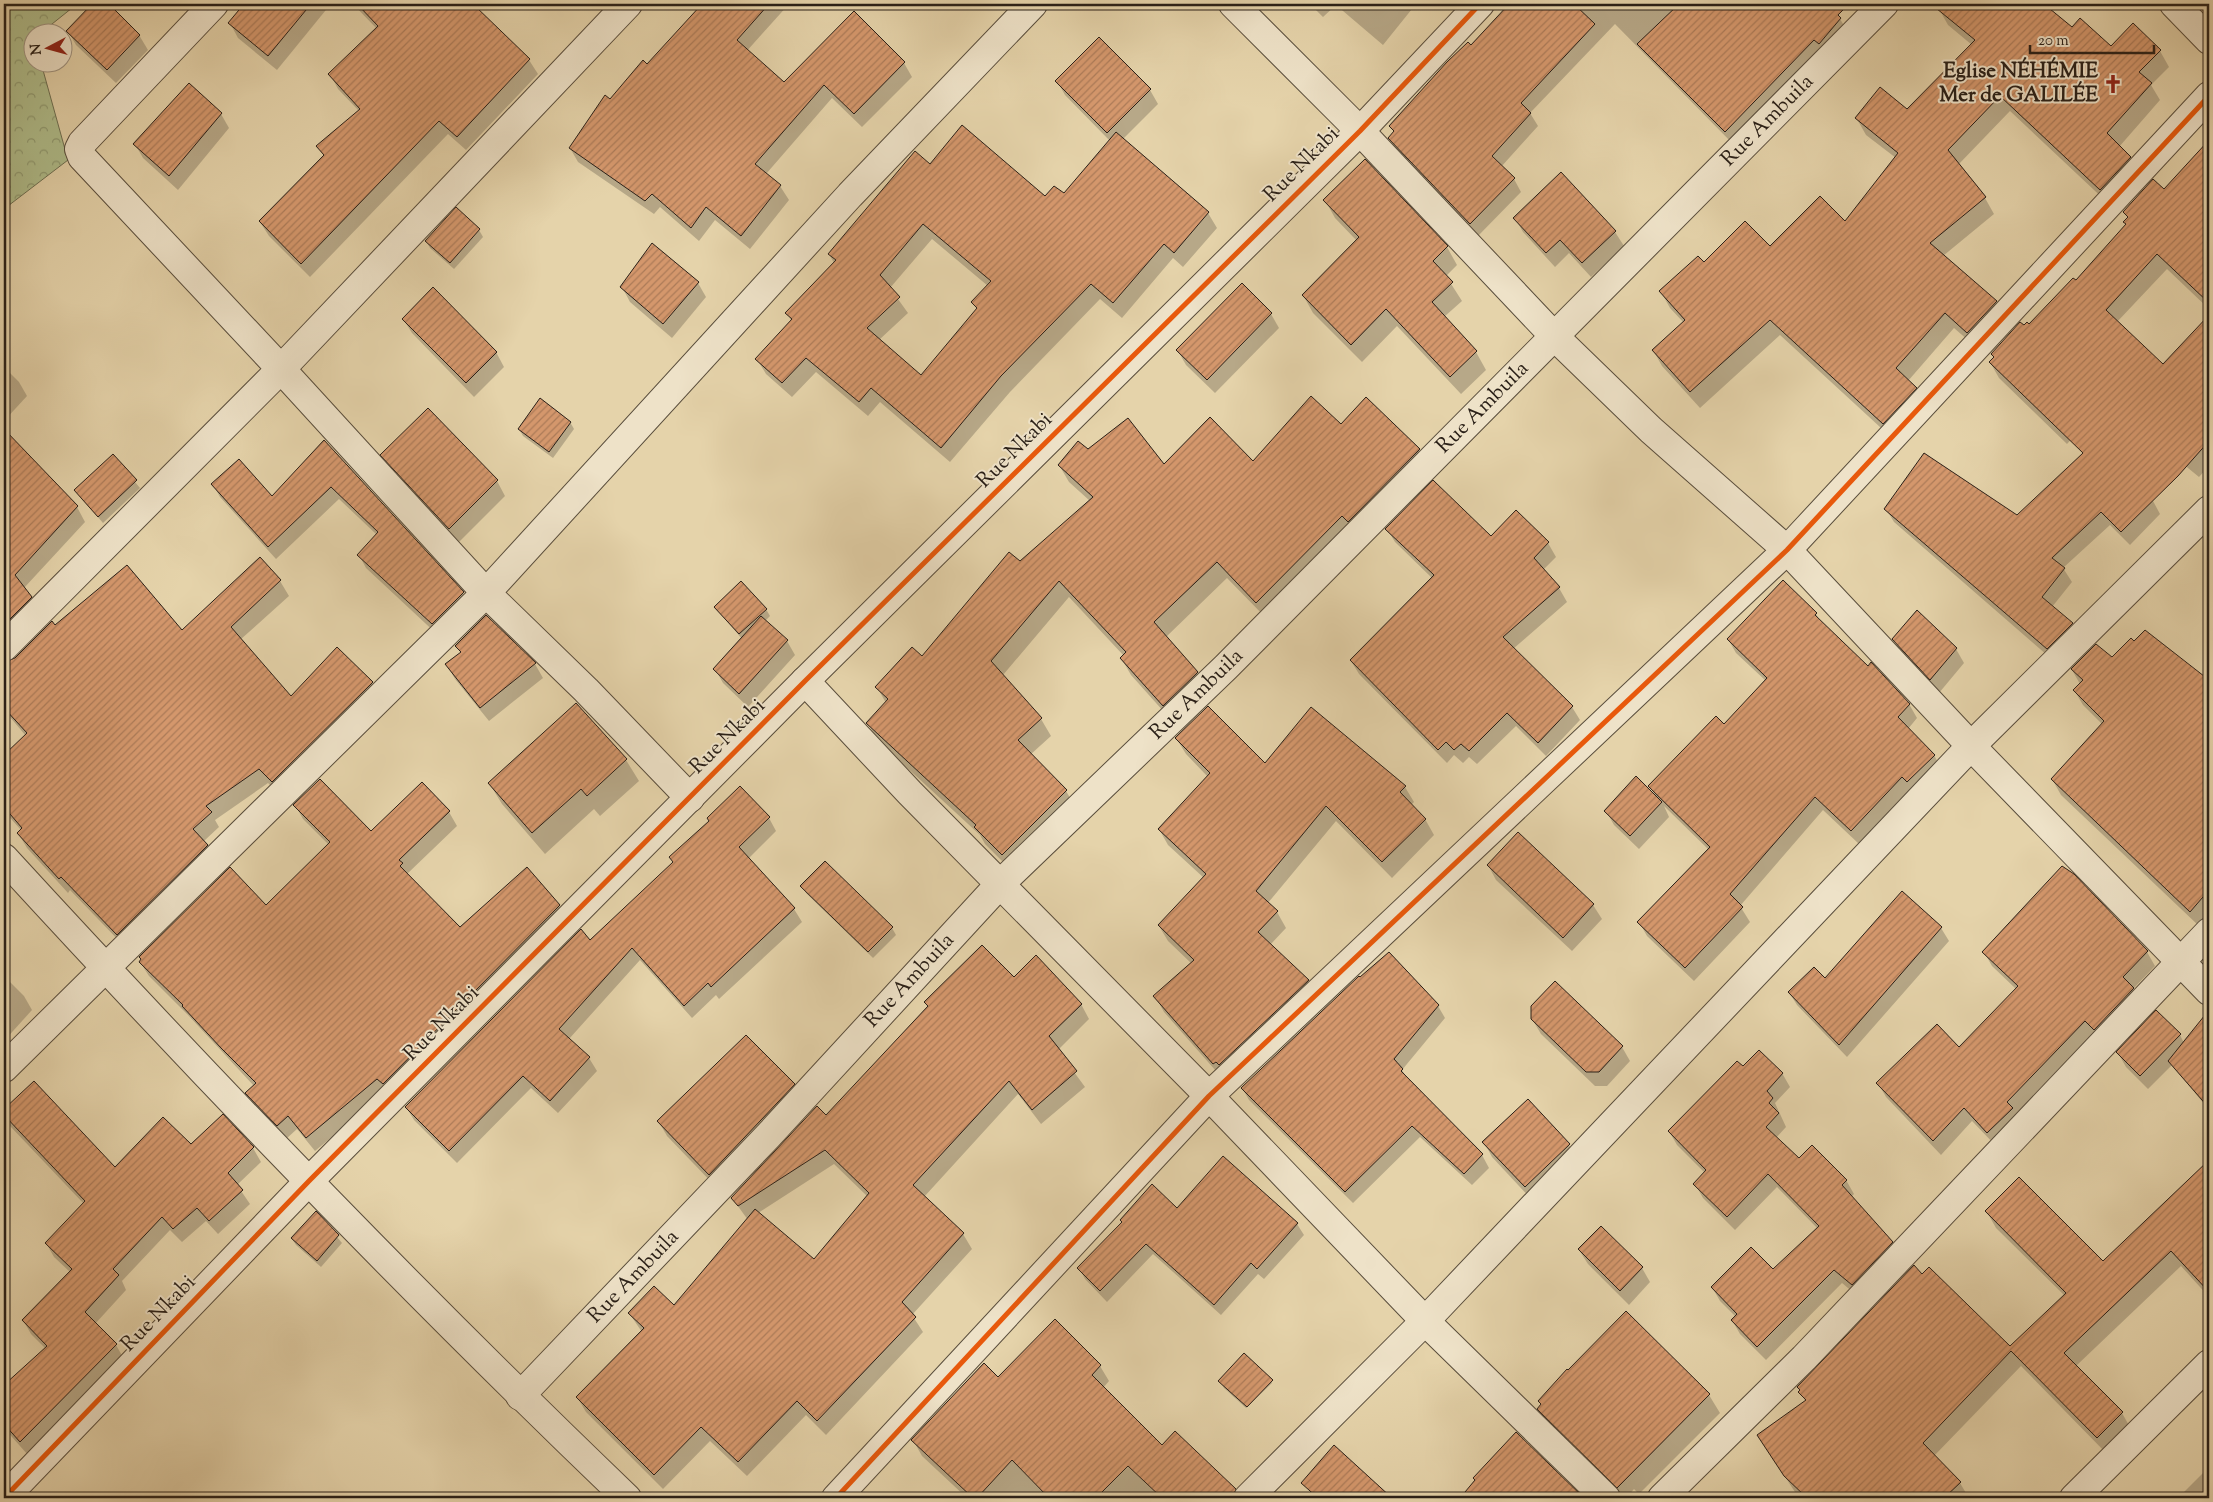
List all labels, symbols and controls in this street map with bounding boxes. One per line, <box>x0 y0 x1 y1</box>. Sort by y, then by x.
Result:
north arrow <box>22 22 72 72</box>
scale bar <box>2030 22 2154 54</box>
text: 20 m <box>2038 31 2069 52</box>
text: N <box>27 43 48 56</box>
place label: Eglise NÉHÉMIE Mer de GALILÉE <box>1939 57 2098 111</box>
street label: Rue Ambuila <box>1715 68 1821 174</box>
church icon: Eglise NÉHÉMIE Mer de GALILÉE <box>2102 73 2124 95</box>
street label: Rue Nkabi <box>1257 120 1347 210</box>
street label: Rue Ambuila <box>1430 355 1536 461</box>
street label: Rue Nkabi <box>970 406 1060 496</box>
street label: Rue Ambuila <box>1143 642 1251 748</box>
street label: Rue Nkabi <box>683 692 773 782</box>
street label: Rue Ambuila <box>858 927 962 1035</box>
street label: Rue Nkabi <box>397 979 487 1069</box>
street label: Rue Ambuila <box>581 1223 687 1331</box>
street label: Rue Nkabi <box>115 1269 203 1359</box>

